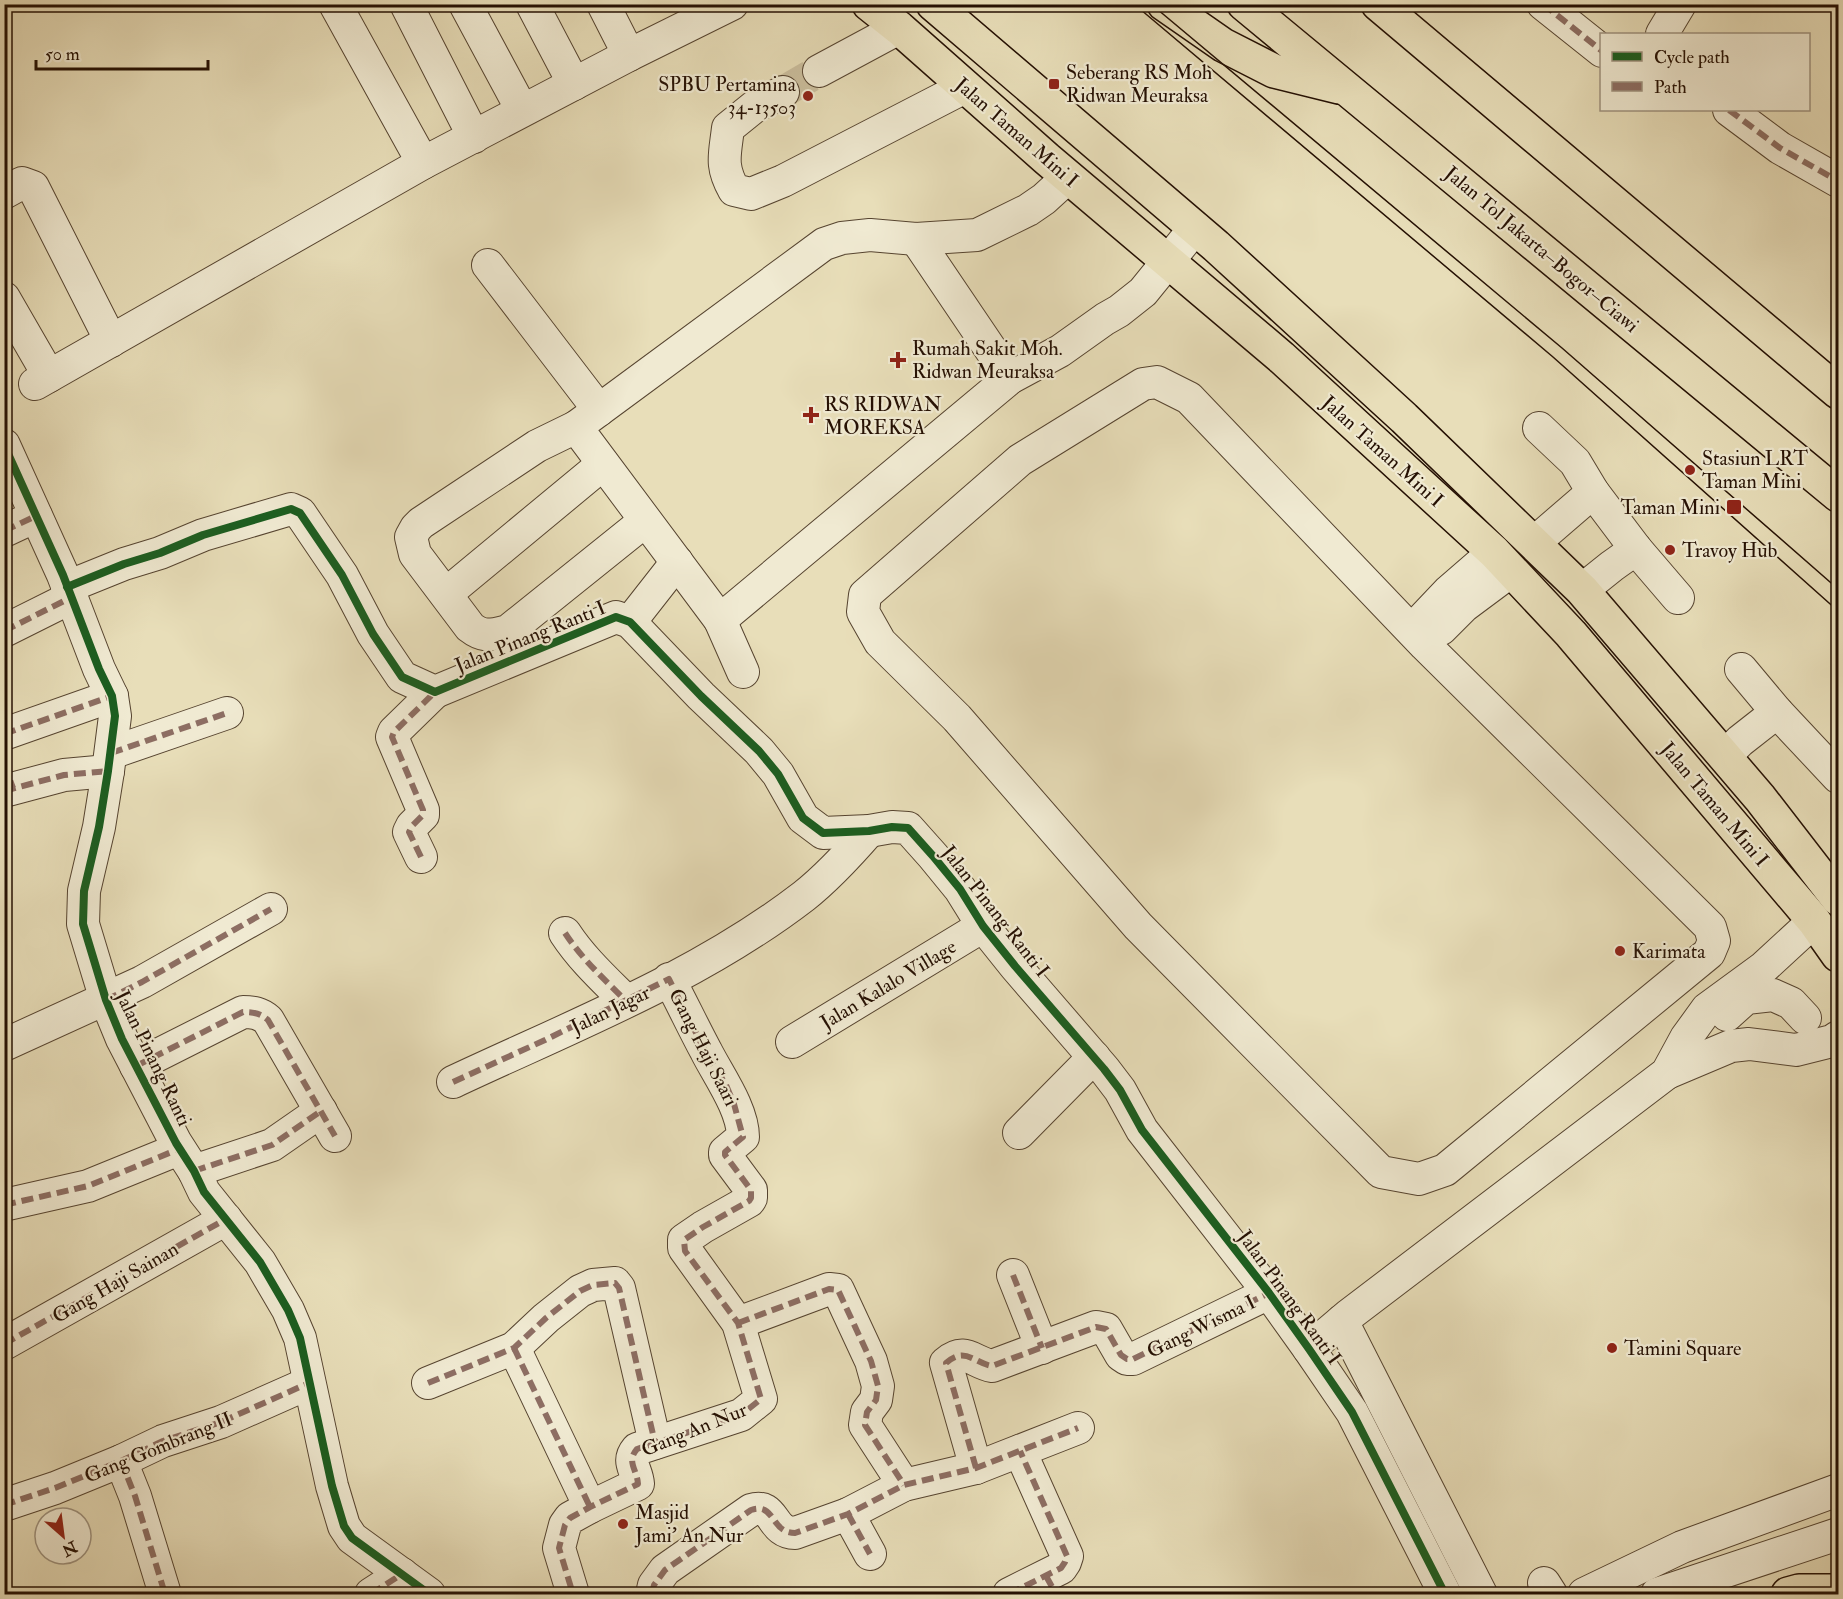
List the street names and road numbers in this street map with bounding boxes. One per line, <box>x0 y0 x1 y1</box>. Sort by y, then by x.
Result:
street label: Jalan Taman Mini I <box>949 71 1084 193</box>
street label: Jalan Tol Jakarta–Bogor–Ciawi <box>1439 160 1644 338</box>
street label: Jalan Taman Mini I <box>1316 389 1449 513</box>
street label: Jalan Pinang Ranti I <box>450 595 609 678</box>
street label: Jalan Taman Mini I <box>1654 736 1774 872</box>
street label: Jalan Pinang Ranti I <box>936 840 1055 982</box>
street label: Jalan Kalalo Village <box>815 934 961 1035</box>
street label: Jalan Jagar <box>566 979 654 1040</box>
street label: Gang Haji Saari <box>663 984 744 1110</box>
street label: Jalan Pinang Ranti <box>109 985 197 1130</box>
street label: Jalan Pinang Ranti I <box>1232 1224 1347 1370</box>
street label: Gang Haji Sainan <box>48 1236 183 1329</box>
street label: Gang Wisma I <box>1143 1289 1260 1364</box>
street label: Gang An Nur <box>638 1397 751 1462</box>
street label: Gang Gombrang II <box>81 1406 236 1488</box>

